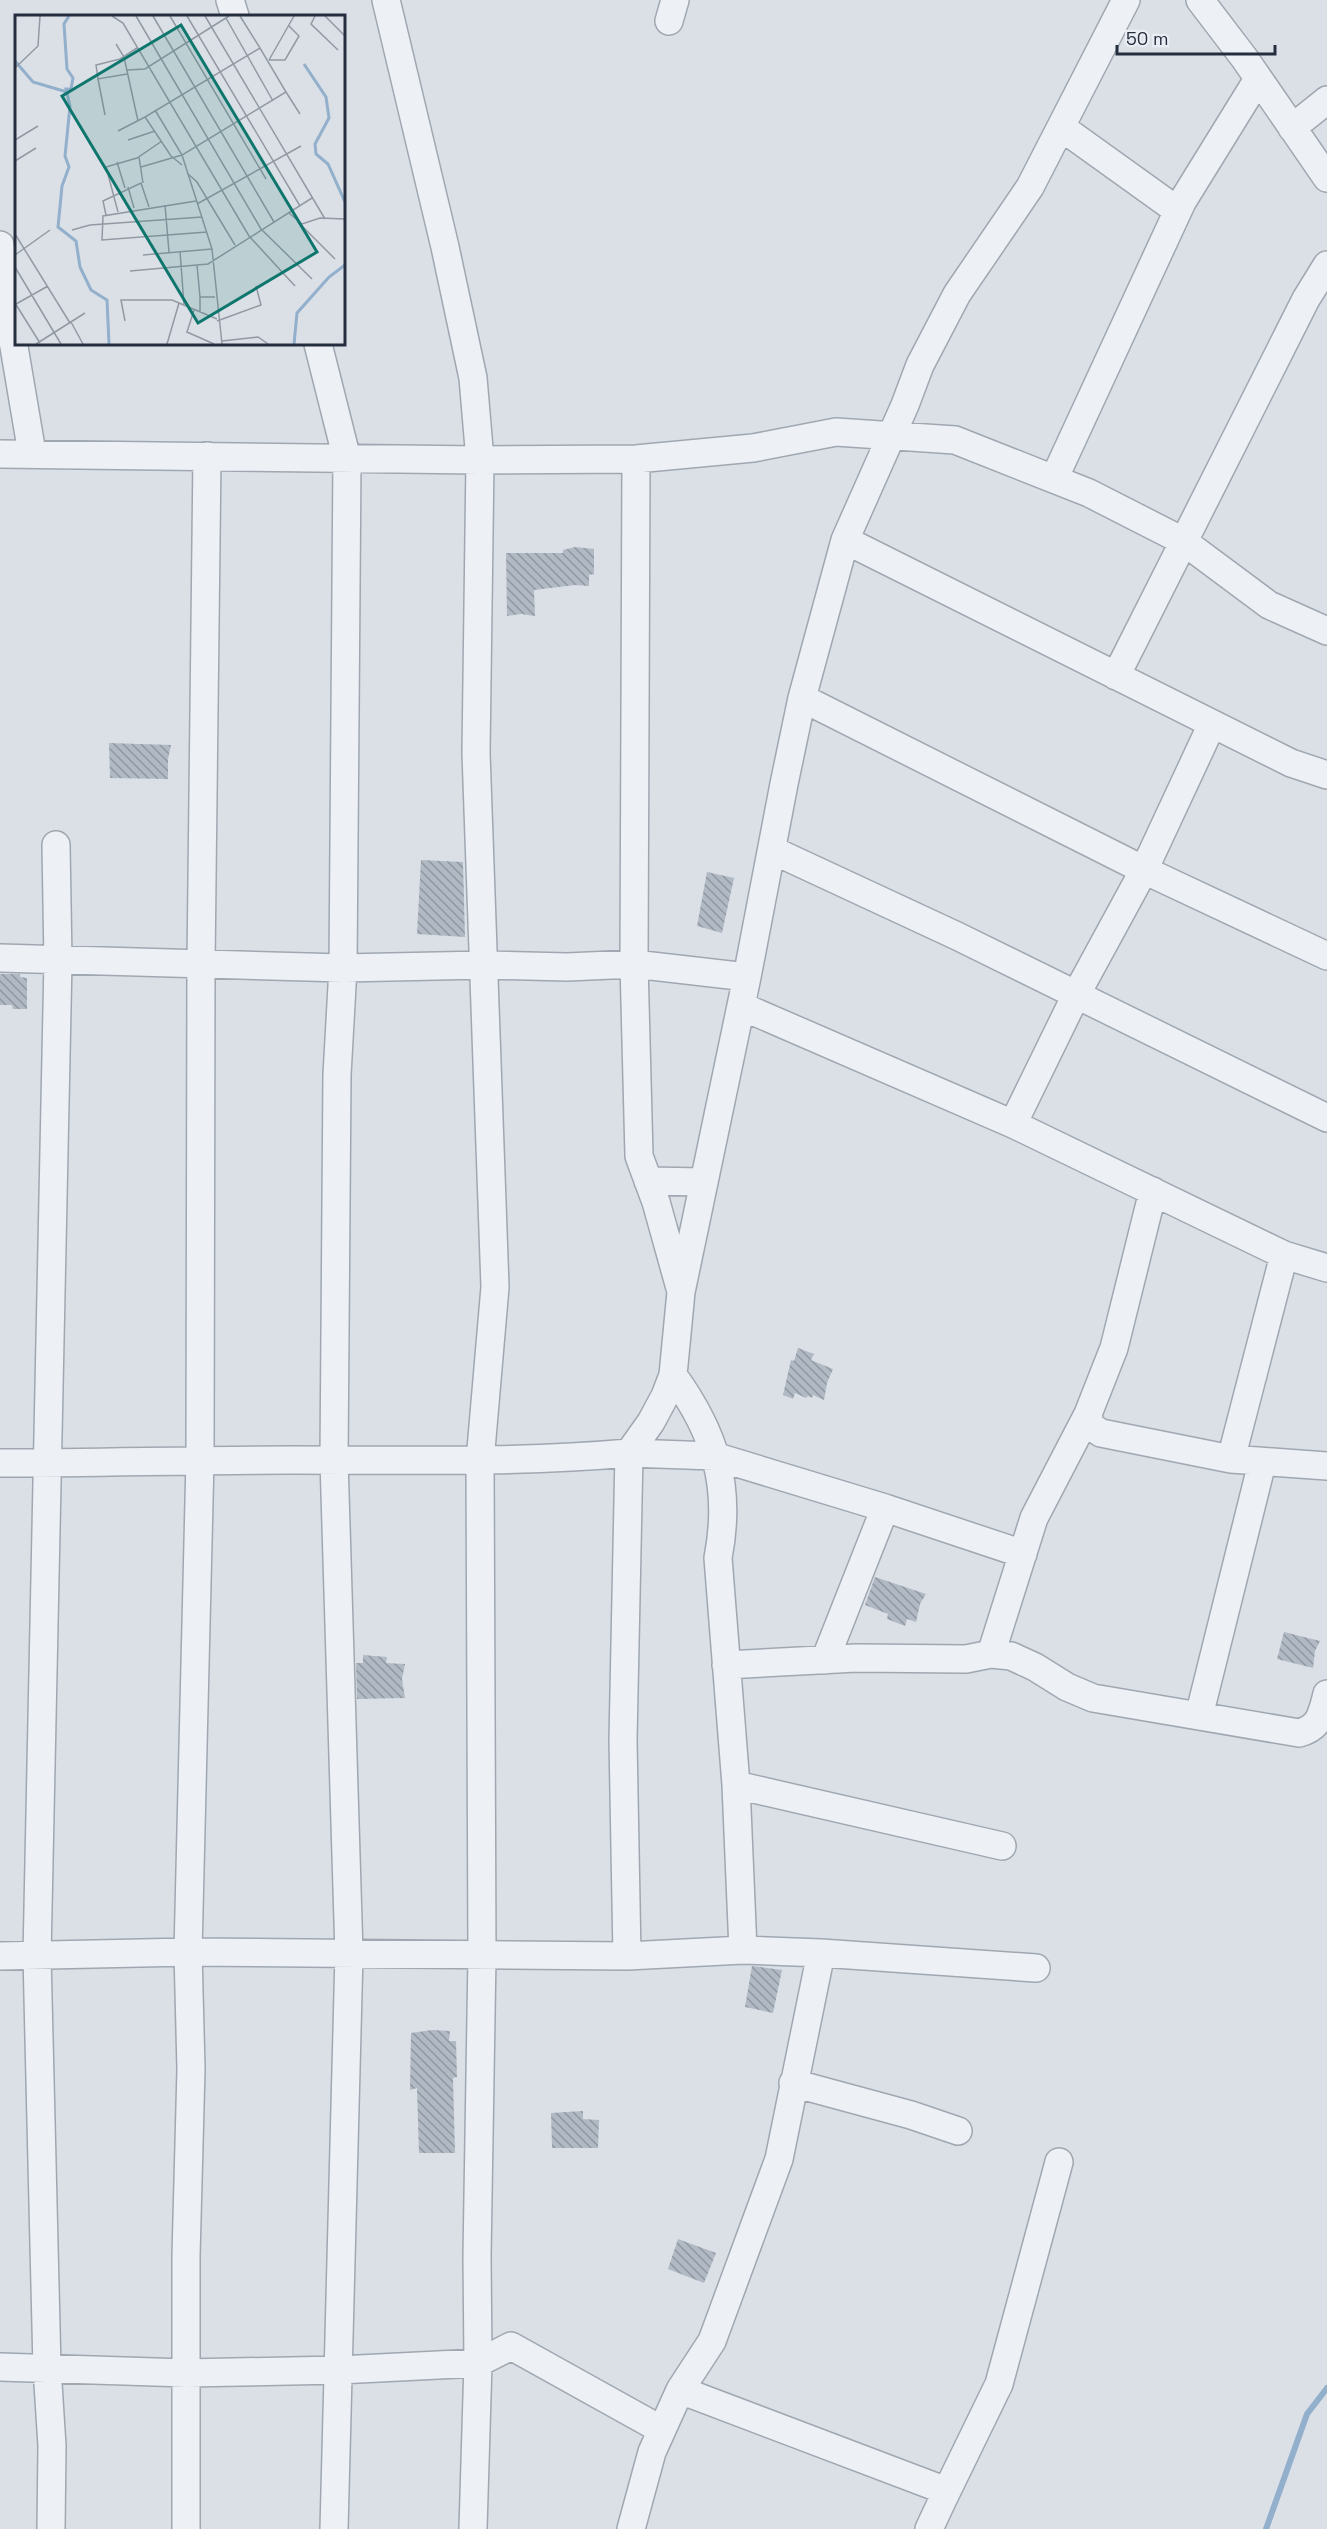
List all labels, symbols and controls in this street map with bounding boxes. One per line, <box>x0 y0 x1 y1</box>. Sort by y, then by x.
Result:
inset map <box>15 15 345 345</box>
scale bar <box>1117 18 1274 56</box>
text: 50 m <box>1126 27 1168 50</box>

